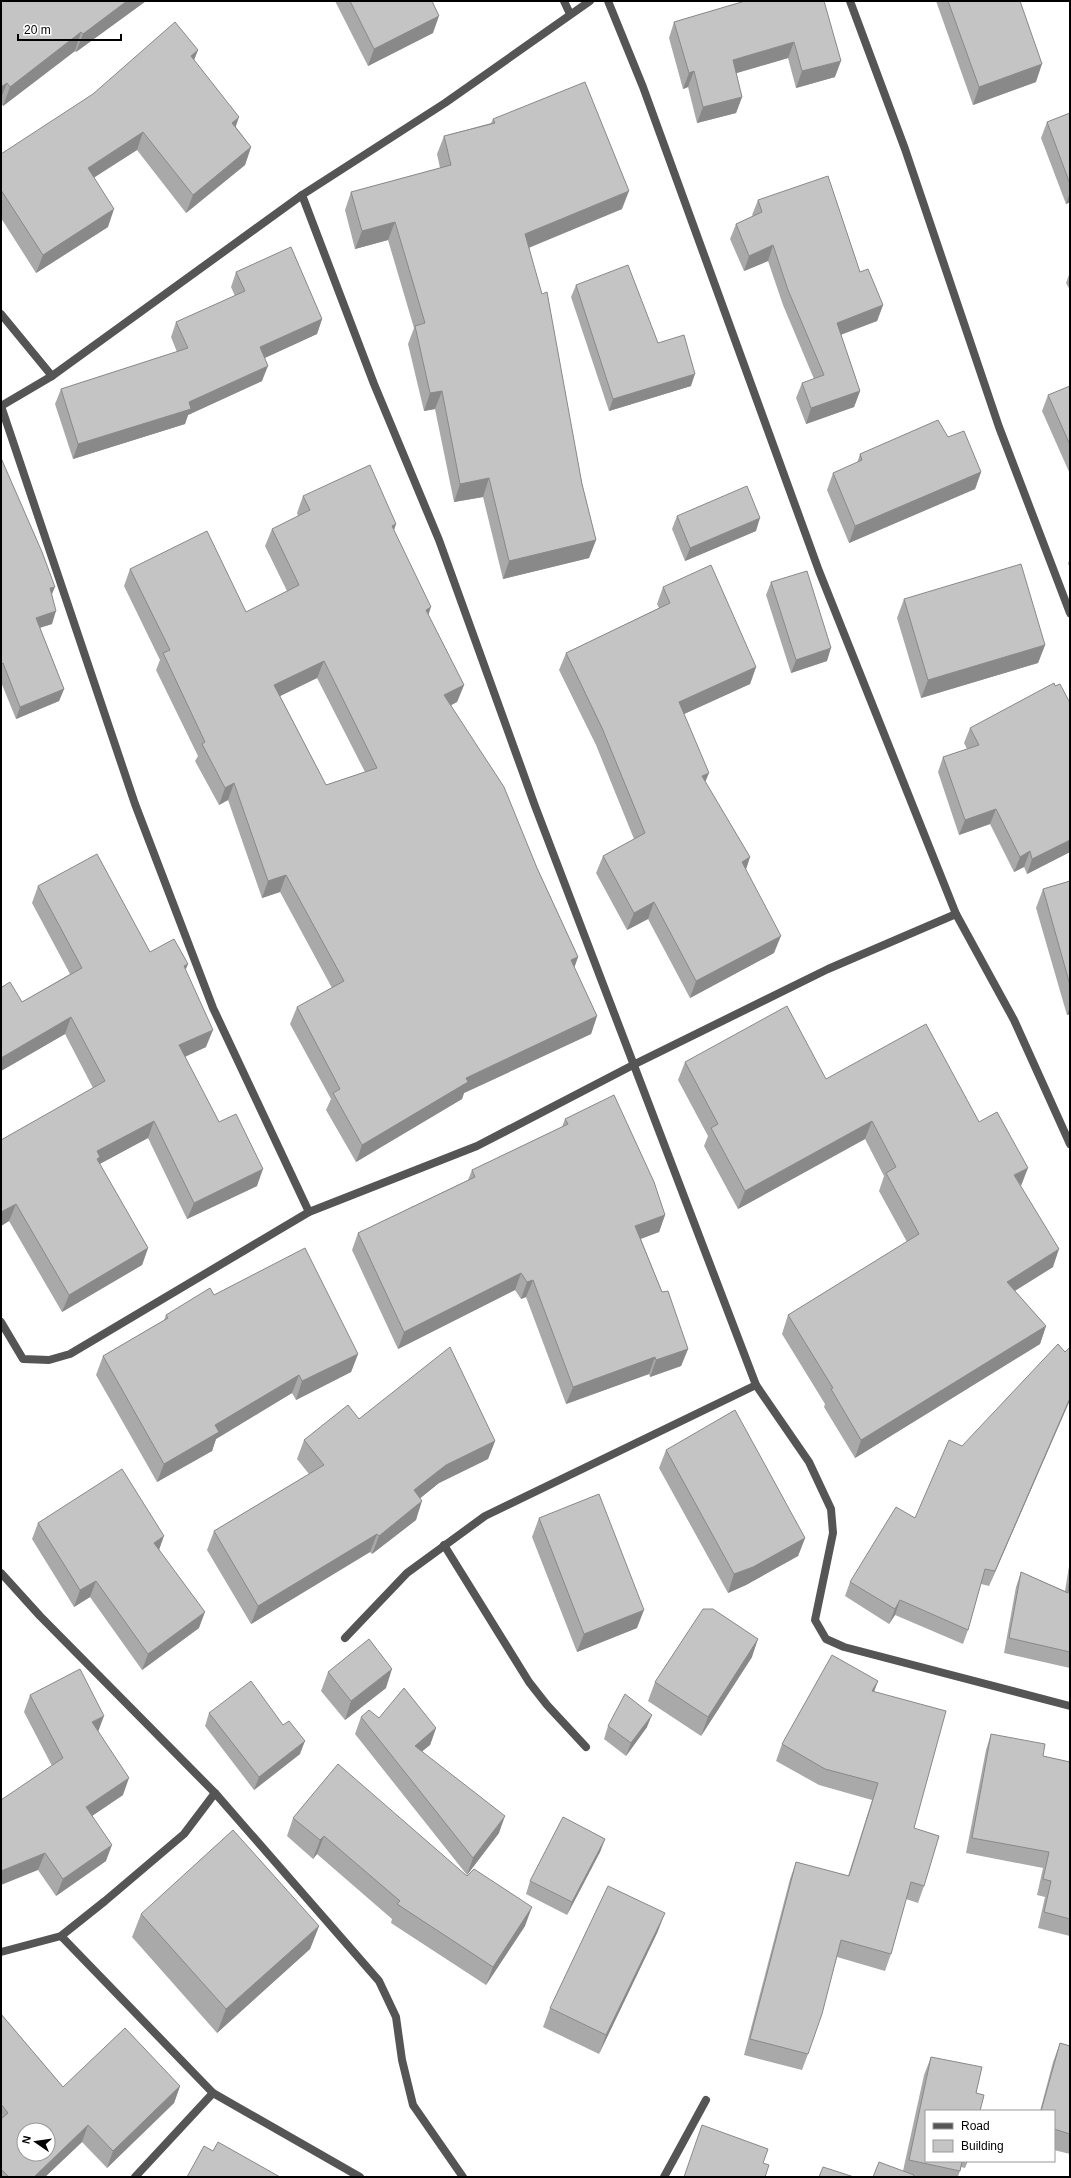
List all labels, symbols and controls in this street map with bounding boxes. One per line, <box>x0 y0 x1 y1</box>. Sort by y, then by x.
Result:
scale bar <box>18 16 121 42</box>
text: 20 m <box>24 23 51 37</box>
legend <box>925 2110 1055 2162</box>
text: Road <box>961 2119 990 2133</box>
north arrow <box>16 2122 56 2162</box>
text: N <box>20 2134 33 2145</box>
text: Building <box>961 2139 1004 2153</box>

